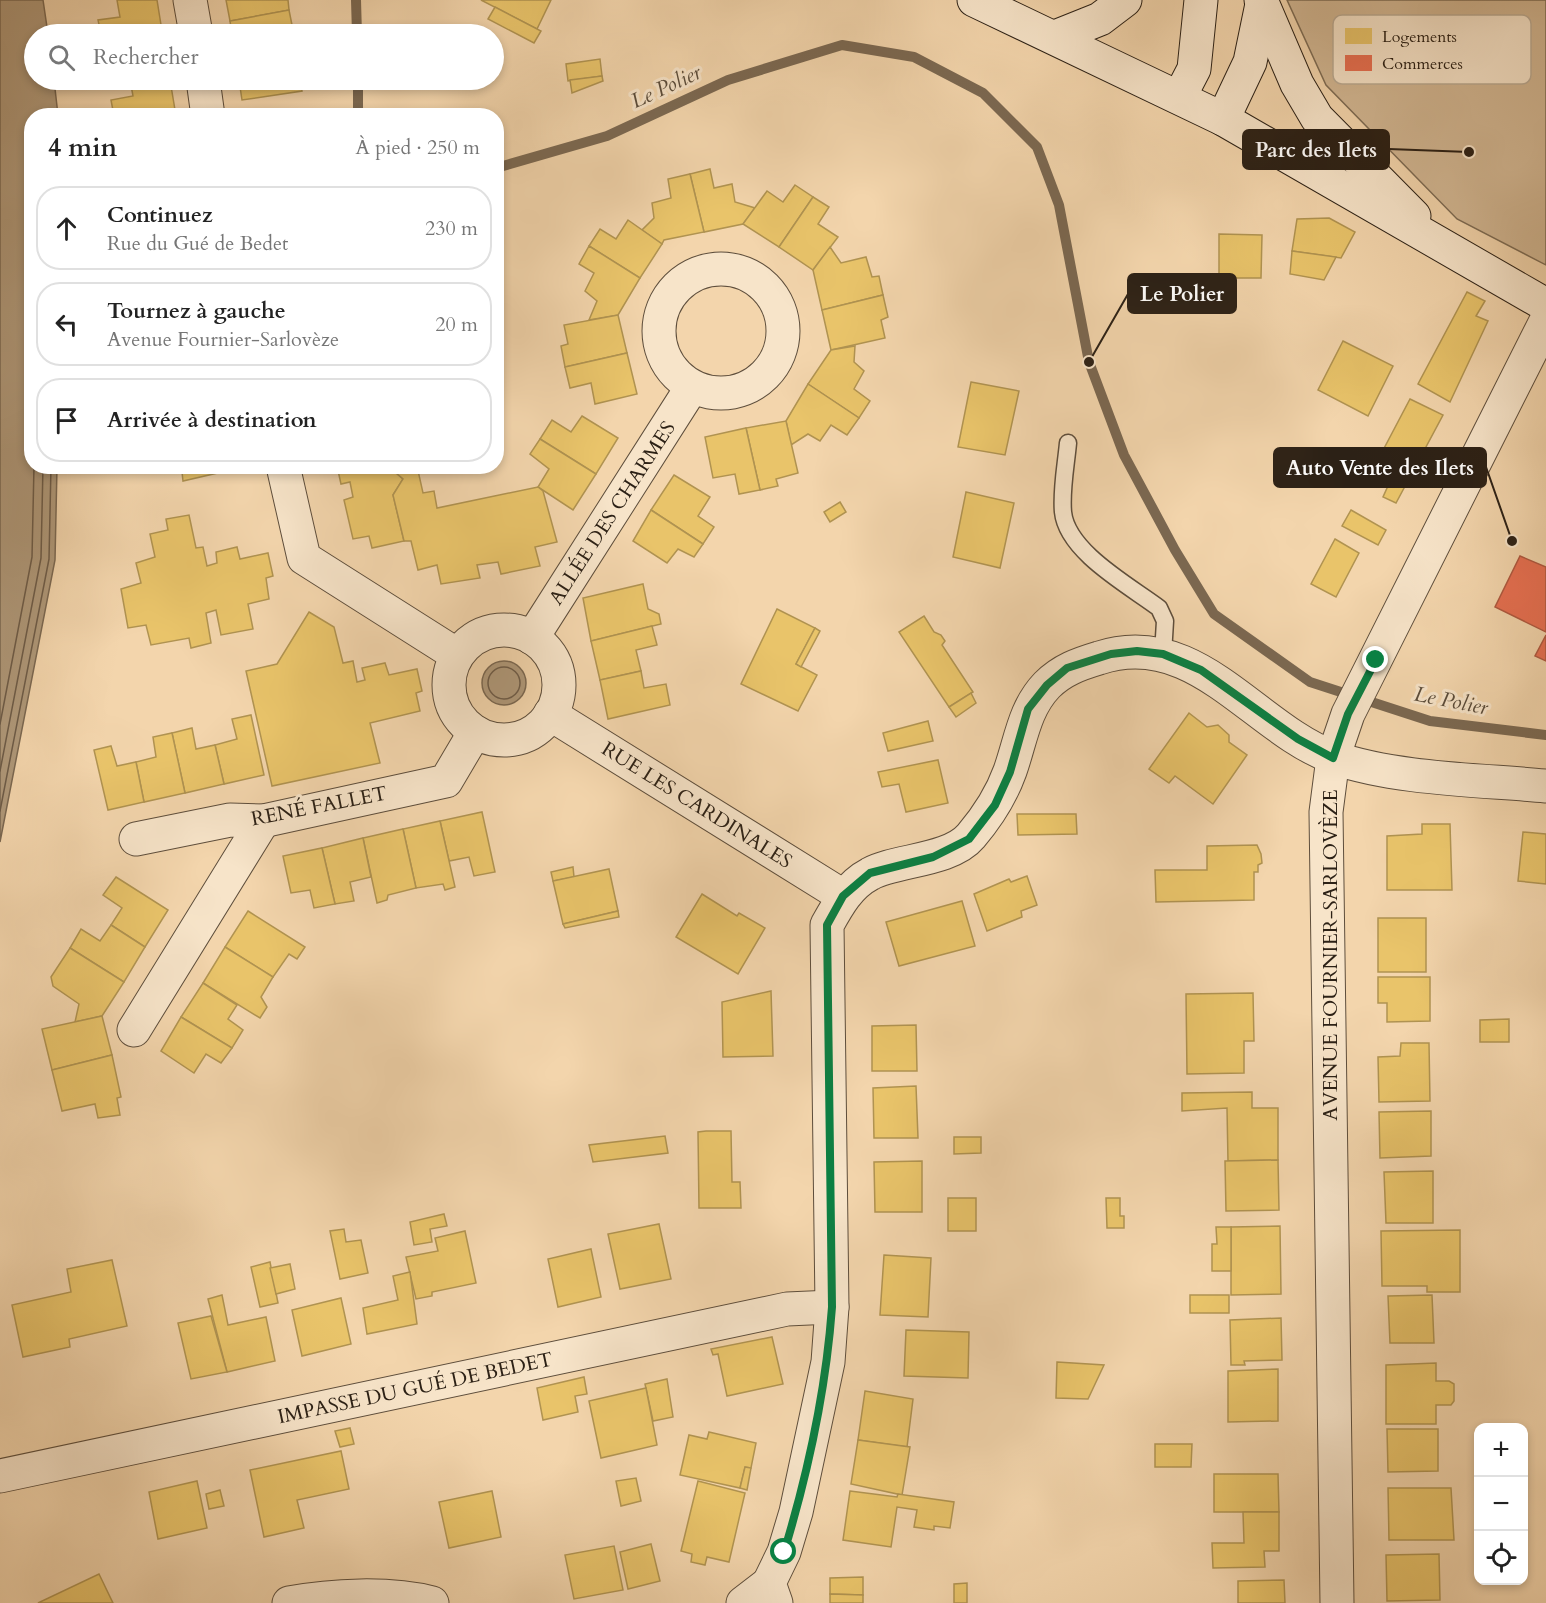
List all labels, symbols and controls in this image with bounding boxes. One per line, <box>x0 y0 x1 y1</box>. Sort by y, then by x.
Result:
legend <box>1333 15 1531 84</box>
search box <box>24 24 504 90</box>
text: Logements <box>1382 26 1457 48</box>
icon: search <box>45 41 78 74</box>
text: Rechercher <box>93 42 198 72</box>
text: Commerces <box>1382 53 1463 75</box>
water label: Le Polier <box>626 58 707 116</box>
text: 4 min <box>48 130 117 165</box>
callout: Parc des Ilets <box>1243 130 1389 169</box>
text: À pied · 250 m <box>356 134 480 161</box>
text: Parc des Ilets <box>1255 136 1377 165</box>
text: Continuez <box>107 200 213 230</box>
icon: ahead <box>50 212 83 245</box>
text: 230 m <box>425 215 478 242</box>
text: Rue du Gué de Bedet <box>107 230 288 257</box>
callout: Le Polier <box>1128 274 1236 313</box>
text: Le Polier <box>1140 280 1225 309</box>
text: Tournez à gauche <box>107 296 286 326</box>
icon: left <box>50 308 83 341</box>
text: 20 m <box>435 311 478 338</box>
text: Avenue Fournier-Sarlovèze <box>107 326 339 353</box>
icon: arrive <box>50 404 83 437</box>
text: Arrivée à destination <box>107 405 317 435</box>
street label: ALLÉE DES CHARMES <box>542 416 682 610</box>
callout: Auto Vente des Ilets <box>1274 448 1486 487</box>
text: Auto Vente des Ilets <box>1286 454 1474 483</box>
route end <box>1362 646 1388 672</box>
water label: Le Polier <box>1412 680 1491 723</box>
street label: RUE LES CARDINALES <box>597 735 797 875</box>
street label: RENÉ FALLET <box>249 780 390 832</box>
street label: AVENUE FOURNIER-SARLOVÈZE <box>1317 789 1344 1121</box>
street label: IMPASSE DU GUÉ DE BEDET <box>275 1346 555 1430</box>
map controls <box>1474 1423 1528 1585</box>
button: + <box>1474 1423 1528 1477</box>
button: − <box>1474 1477 1528 1531</box>
button: locate <box>1474 1531 1528 1585</box>
route start <box>770 1538 796 1564</box>

